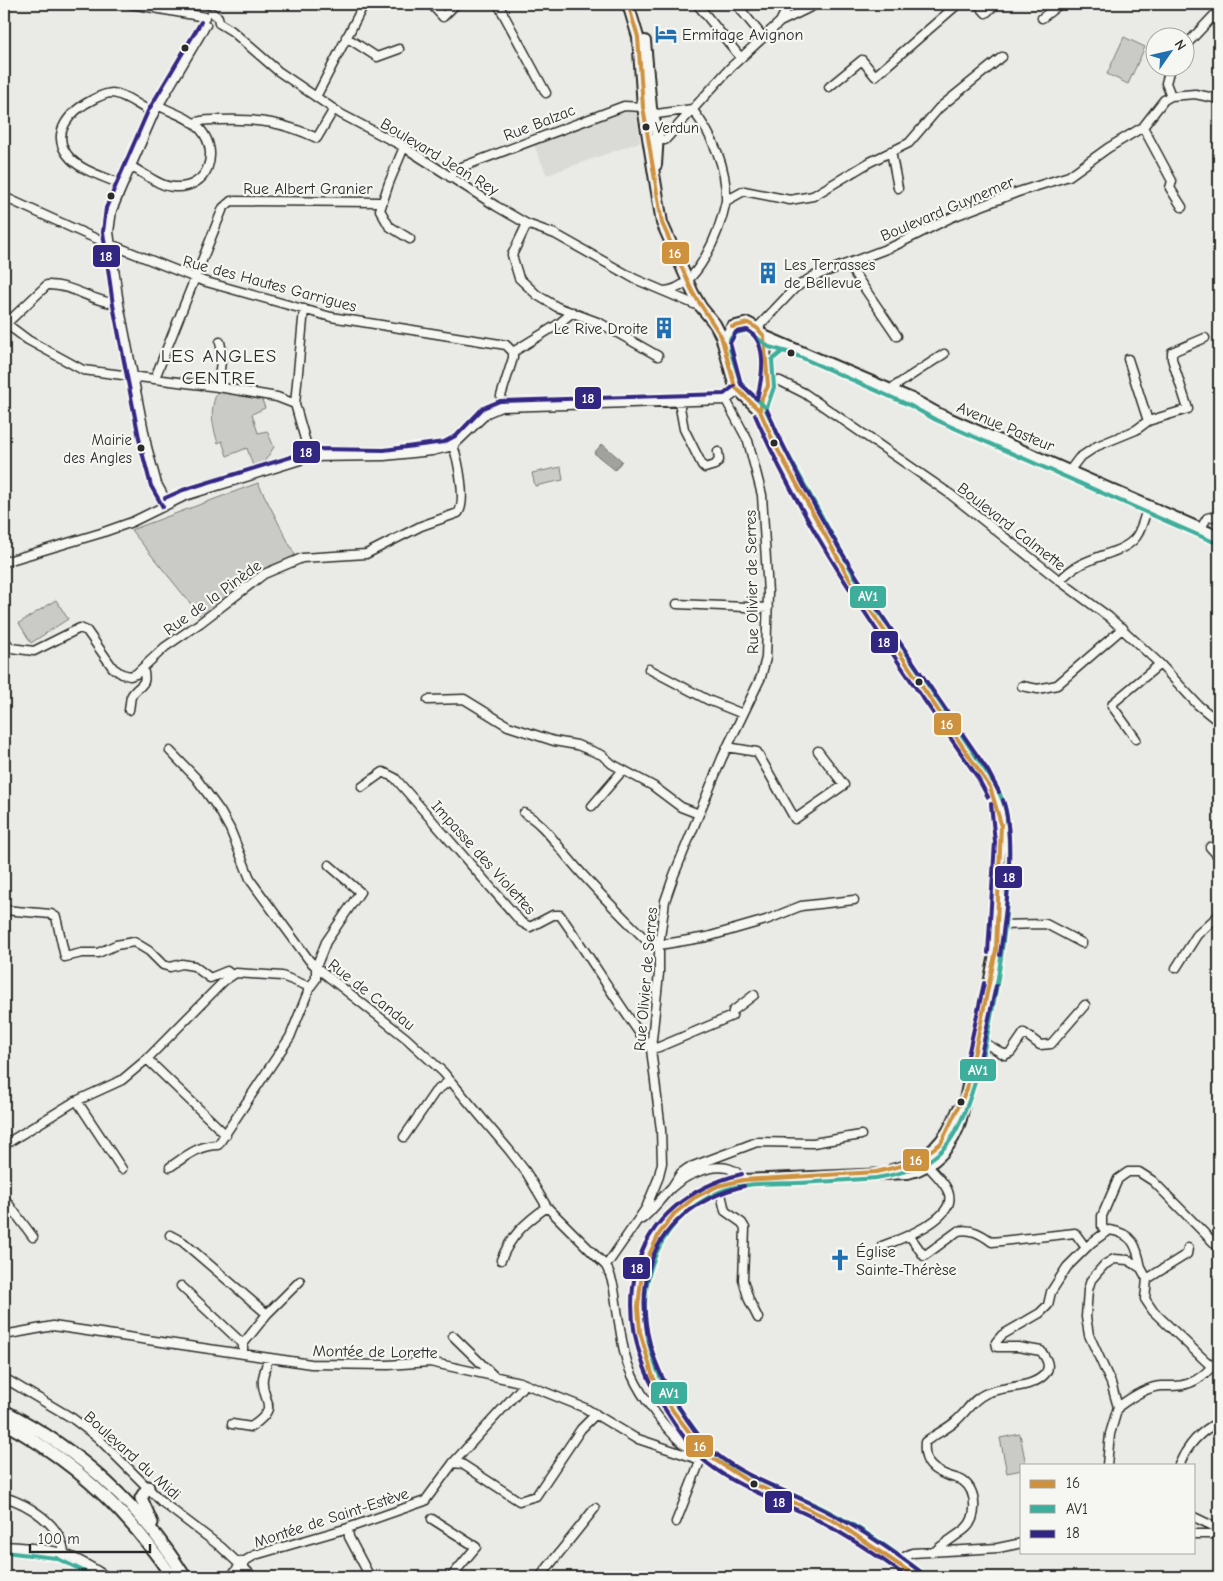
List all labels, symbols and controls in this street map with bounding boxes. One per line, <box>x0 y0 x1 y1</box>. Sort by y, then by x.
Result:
hotel icon: Ermitage Avignon <box>653 21 679 47</box>
place label: Ermitage Avignon <box>682 26 803 44</box>
north arrow <box>1146 28 1196 78</box>
text: N <box>1171 36 1190 54</box>
unlabelled marker <box>180 43 190 53</box>
street label: Rue Balzac <box>501 101 578 145</box>
street label: Boulevard Jean Rey <box>377 114 503 200</box>
place label: Verdun <box>655 119 699 137</box>
marker: Verdun <box>641 122 651 132</box>
street label: Boulevard Guynemer <box>878 172 1018 245</box>
street label: Rue Albert Granier <box>243 180 373 198</box>
unlabelled marker <box>106 191 116 201</box>
line badge: 16 <box>661 241 690 265</box>
line badge: 18 <box>92 244 121 268</box>
text: 16 <box>669 245 681 262</box>
text: 18 <box>100 248 112 265</box>
street label: Rue des Hautes Garrigues <box>181 252 359 316</box>
place label: Les Terrasses de Bellevue <box>784 256 876 292</box>
building icon: Les Terrasses de Bellevue <box>755 260 781 286</box>
building icon: Le Rive Droite <box>651 315 677 341</box>
place label: Le Rive Droite <box>554 320 648 338</box>
district label: LES ANGLES CENTRE <box>161 345 277 389</box>
unlabelled marker <box>786 348 796 358</box>
line badge: 18 <box>574 386 602 410</box>
text: 18 <box>582 390 594 407</box>
street label: Avenue Pasteur <box>954 398 1058 456</box>
place label: Mairie des Angles <box>63 431 132 467</box>
unlabelled marker <box>769 438 779 448</box>
line badge: 18 <box>292 440 321 464</box>
marker: Mairie des Angles <box>136 443 146 453</box>
text: 18 <box>300 444 312 461</box>
street label: Boulevard Calmette <box>954 479 1069 574</box>
street label: Rue Olivier de Serres <box>742 509 762 654</box>
street label: Rue de la Pinède <box>160 556 265 639</box>
line badge: AV1 <box>849 585 887 609</box>
text: AV1 <box>858 588 878 605</box>
line badge: 18 <box>870 630 899 654</box>
text: 18 <box>878 634 890 651</box>
unlabelled marker <box>914 677 924 687</box>
line badge: 16 <box>933 712 962 736</box>
text: 16 <box>941 716 953 733</box>
street label: Impasse des Violettes <box>427 797 539 919</box>
line badge: 18 <box>994 865 1023 889</box>
text: 18 <box>1003 869 1015 886</box>
street label: Rue Olivier de Serres <box>631 906 661 1052</box>
street label: Rue de Candau <box>325 955 418 1034</box>
line badge: AV1 <box>959 1058 997 1082</box>
text: AV1 <box>968 1062 988 1079</box>
unlabelled marker <box>956 1097 966 1107</box>
line badge: 16 <box>902 1148 930 1172</box>
text: 16 <box>910 1152 922 1169</box>
place label: Église Sainte-Thérèse <box>856 1242 957 1279</box>
church icon: Église Sainte-Thérèse <box>827 1247 853 1273</box>
line badge: 18 <box>622 1256 651 1280</box>
text: 18 <box>631 1260 643 1277</box>
street label: Montée de Lorette <box>312 1342 438 1362</box>
line badge: AV1 <box>650 1381 688 1405</box>
text: AV1 <box>659 1385 679 1402</box>
street label: Boulevard du Midi <box>80 1408 184 1504</box>
line badge: 16 <box>685 1434 714 1458</box>
text: 16 <box>694 1438 706 1455</box>
legend <box>1020 1464 1196 1554</box>
text: 16 <box>1066 1474 1080 1492</box>
unlabelled marker <box>749 1479 759 1489</box>
street label: Montée de Saint-Estève <box>252 1484 411 1551</box>
line badge: 18 <box>764 1490 793 1514</box>
text: 18 <box>773 1494 785 1511</box>
text: AV1 <box>1066 1500 1088 1518</box>
scale bar <box>30 1521 150 1553</box>
text: 18 <box>1066 1524 1080 1542</box>
text: 100 m <box>38 1530 80 1548</box>

